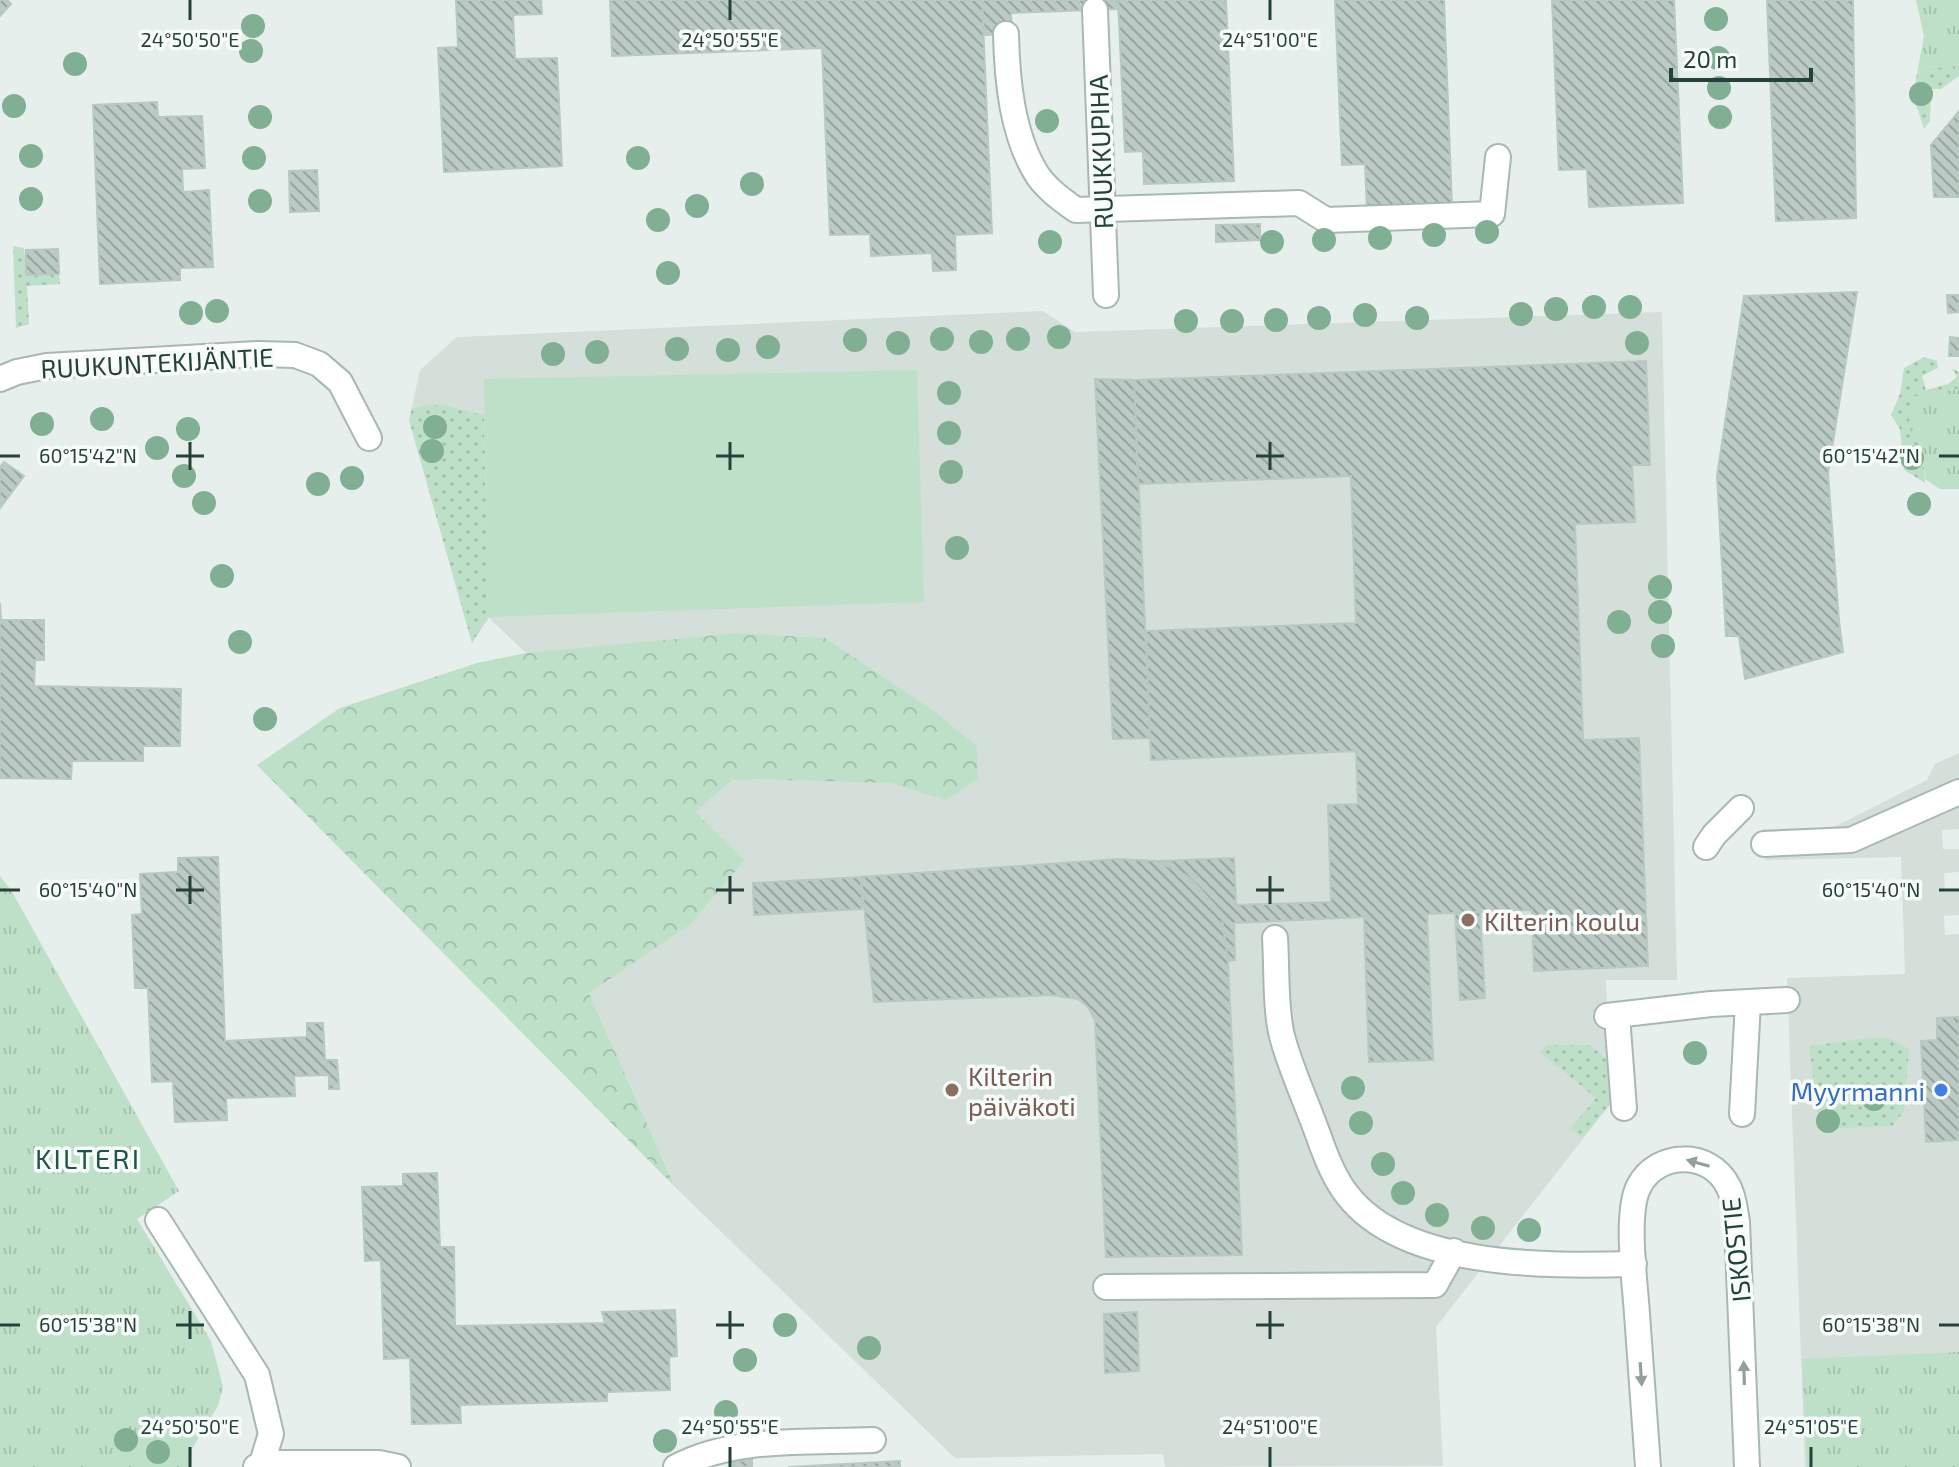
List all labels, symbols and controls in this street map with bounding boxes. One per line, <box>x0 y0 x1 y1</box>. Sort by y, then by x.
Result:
text: 24°50'50"E <box>141 27 239 51</box>
text: 24°50'55"E <box>681 27 779 51</box>
text: 24°51'00"E <box>1222 27 1318 51</box>
scale bar <box>1671 32 1811 82</box>
text: 20 m <box>1683 44 1737 73</box>
street label: RUUKKUPIHA <box>1082 74 1118 230</box>
street label: RUUKUNTEKIJÄNTIE <box>40 340 274 384</box>
text: 60°15'42"N <box>39 443 137 467</box>
text: 60°15'42"N <box>1822 443 1920 467</box>
text: 60°15'40"N <box>39 877 137 901</box>
text: 60°15'40"N <box>1822 877 1920 901</box>
place label: Kilterin koulu <box>1484 905 1640 936</box>
marker: Kilterin koulu <box>1459 911 1477 929</box>
place label: Kilterin päiväkoti <box>968 1060 1076 1121</box>
place label: Myyrmanni <box>1791 1075 1925 1106</box>
marker: Kilterin päiväkoti <box>943 1081 961 1099</box>
marker: Myyrmanni <box>1932 1081 1950 1099</box>
district label: KILTERI <box>35 1141 141 1175</box>
one-way arrow <box>1686 1156 1710 1169</box>
street label: ISKOSTIE <box>1714 1196 1756 1304</box>
text: 60°15'38"N <box>39 1312 137 1336</box>
text: 60°15'38"N <box>1822 1312 1920 1336</box>
one-way arrow <box>1737 1360 1750 1385</box>
one-way arrow <box>1635 1362 1648 1387</box>
text: 24°50'50"E <box>141 1414 239 1438</box>
text: 24°50'55"E <box>681 1414 779 1438</box>
text: 24°51'00"E <box>1222 1414 1318 1438</box>
text: 24°51'05"E <box>1764 1414 1858 1438</box>

